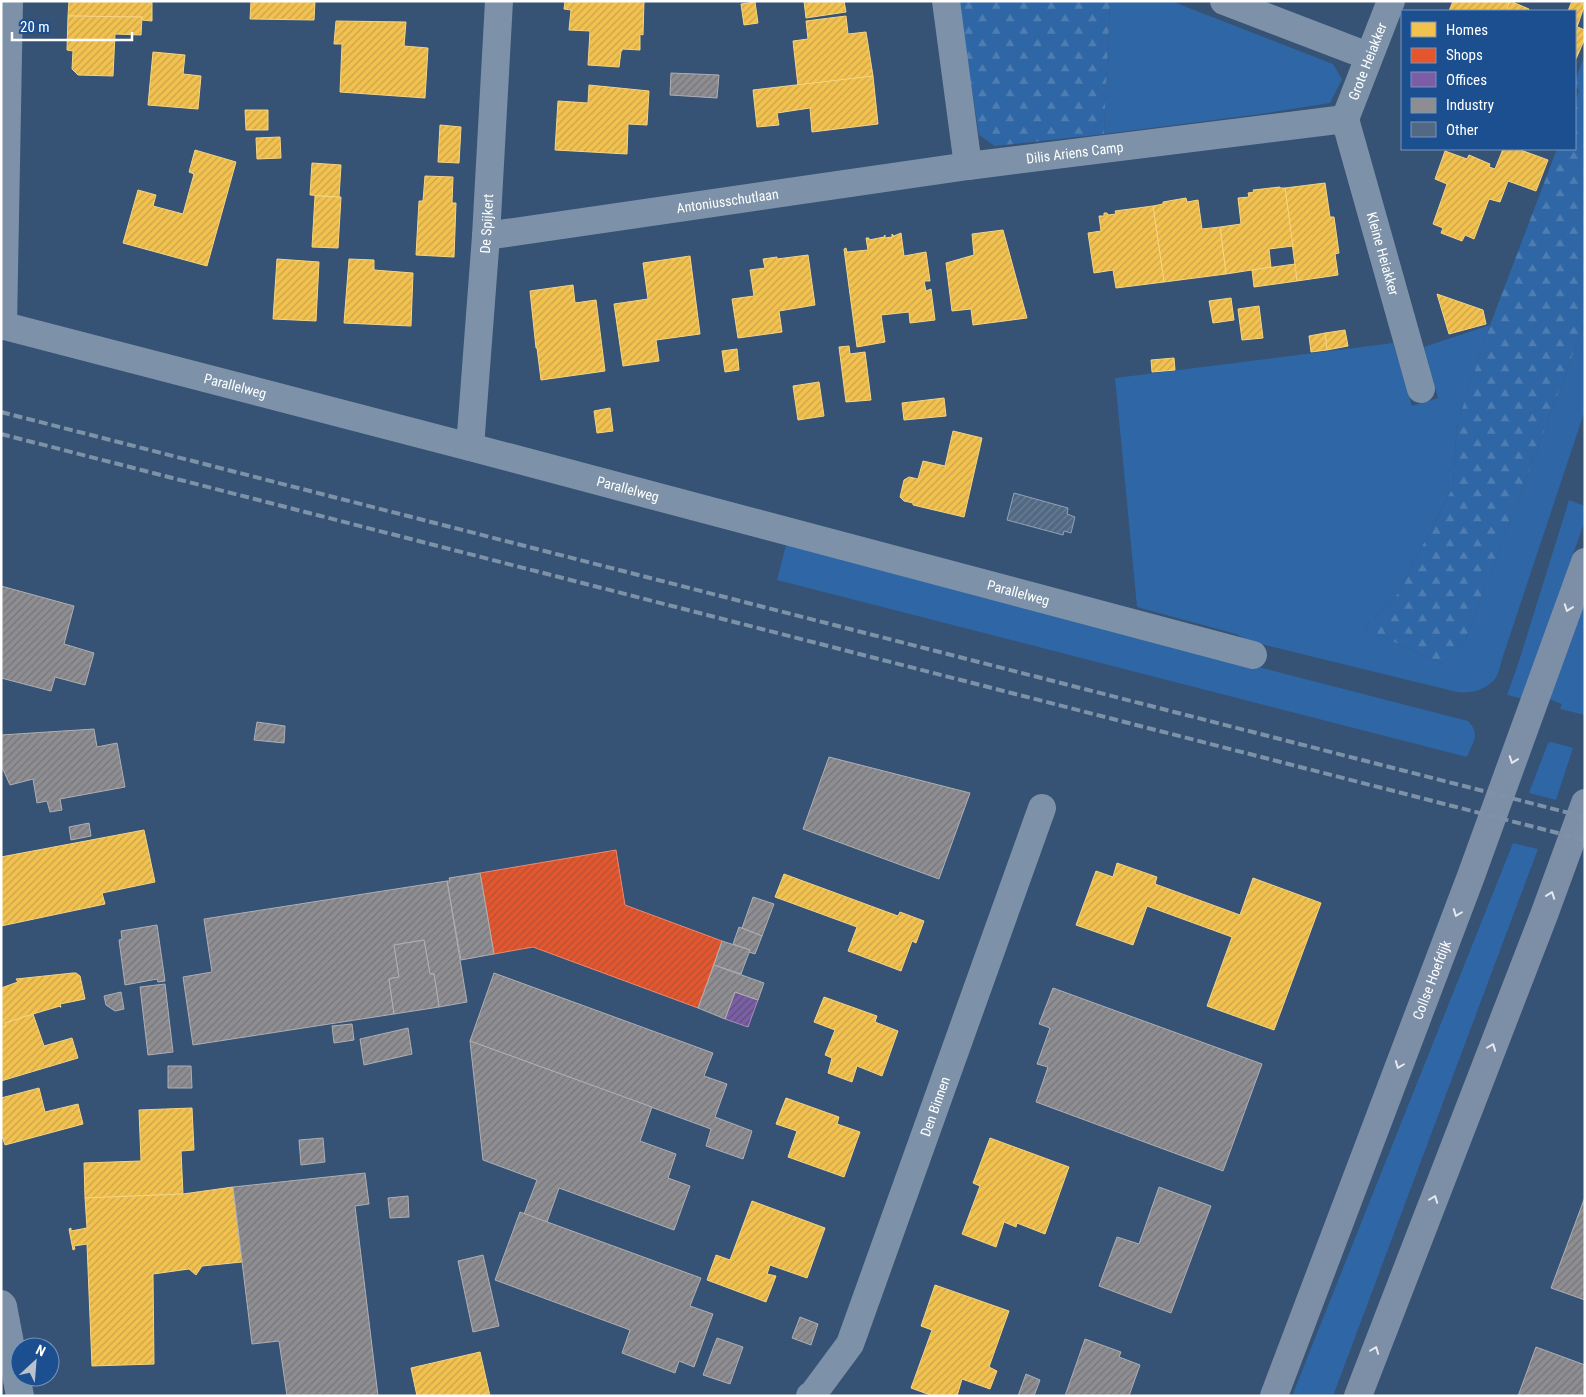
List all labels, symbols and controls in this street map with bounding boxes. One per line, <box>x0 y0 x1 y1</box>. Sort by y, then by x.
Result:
scale bar <box>12 10 132 42</box>
legend <box>1401 10 1576 150</box>
text: 20 m <box>20 18 50 36</box>
street label: Grote Heiakker <box>1345 20 1390 102</box>
text: Homes <box>1446 21 1488 39</box>
text: Shops <box>1446 46 1483 64</box>
text: Offices <box>1446 71 1487 89</box>
text: Industry <box>1446 96 1494 114</box>
text: Other <box>1446 121 1479 139</box>
street label: Dilis Ariens Camp <box>1025 139 1124 167</box>
street label: Antoniusschutlaan <box>675 186 780 216</box>
street label: De Spijkert <box>477 193 496 254</box>
street label: Kleine Heiakker <box>1364 210 1402 297</box>
street label: Parallelweg <box>202 370 268 402</box>
street label: Parallelweg <box>595 473 661 505</box>
street label: Parallelweg <box>985 577 1051 609</box>
one-way arrow <box>1564 603 1574 611</box>
one-way arrow <box>1509 756 1519 764</box>
one-way arrow <box>1545 892 1555 900</box>
one-way arrow <box>1453 908 1463 917</box>
street label: Collse Hoefdijk <box>1409 937 1454 1022</box>
one-way arrow <box>1486 1043 1496 1052</box>
one-way arrow <box>1395 1060 1405 1069</box>
street label: Den Binnen <box>917 1075 953 1139</box>
one-way arrow <box>1428 1195 1438 1204</box>
north arrow <box>10 1337 60 1387</box>
text: N <box>33 1341 48 1359</box>
one-way arrow <box>1369 1346 1379 1355</box>

